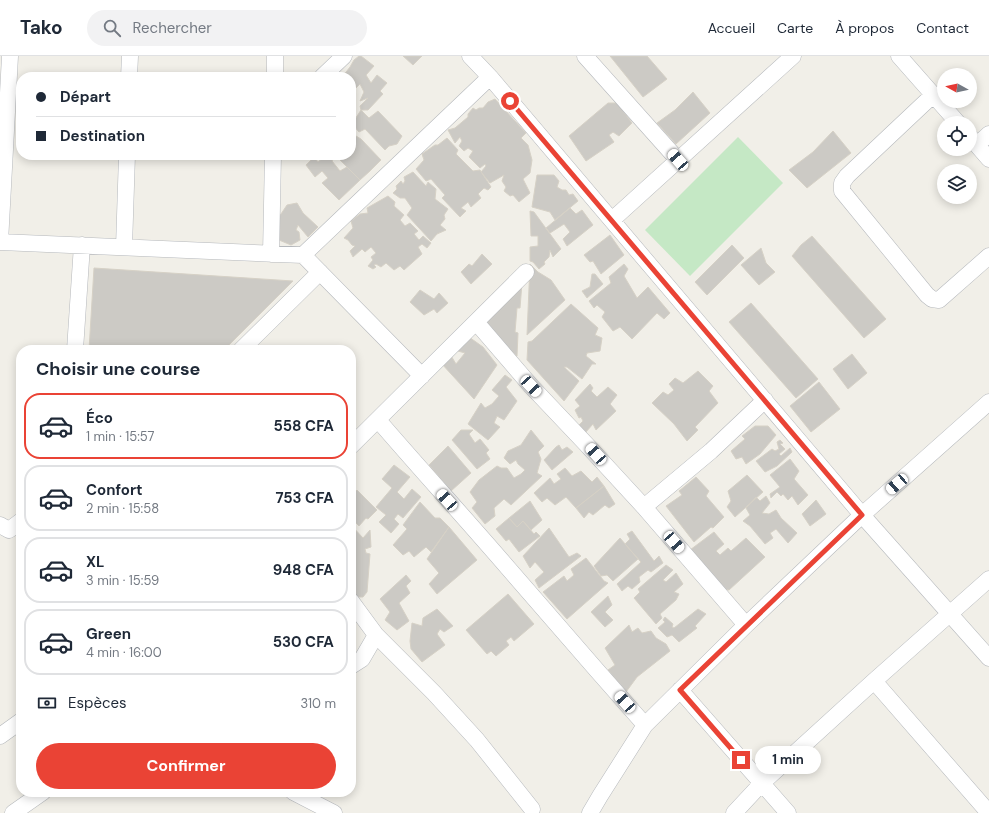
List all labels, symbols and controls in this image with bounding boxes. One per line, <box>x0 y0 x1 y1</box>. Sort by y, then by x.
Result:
search box <box>87 10 367 46</box>
text: Tako <box>20 15 63 40</box>
icon: search <box>101 17 123 39</box>
text: Rechercher <box>133 18 212 38</box>
text: Accueil <box>708 19 755 37</box>
text: Carte <box>777 19 813 37</box>
text: À propos <box>835 19 894 37</box>
text: Contact <box>916 19 969 37</box>
north arrow <box>937 68 977 108</box>
map controls <box>937 68 977 204</box>
text: Départ <box>60 87 111 107</box>
route start <box>501 92 519 110</box>
button: locate <box>937 116 977 156</box>
text: Destination <box>60 126 145 146</box>
car <box>666 147 690 173</box>
button: layers <box>937 164 977 204</box>
text: Choisir une course <box>36 357 200 381</box>
car <box>518 373 544 399</box>
icon: car <box>38 408 74 444</box>
text: Éco <box>86 408 113 428</box>
text: 558 CFA <box>273 416 334 436</box>
text: 1 min · 15:57 <box>86 428 154 445</box>
car <box>584 441 608 467</box>
car <box>884 472 910 496</box>
icon: car <box>38 480 74 516</box>
text: Confort <box>86 480 143 500</box>
car <box>435 487 459 513</box>
text: 753 CFA <box>275 488 334 508</box>
text: 2 min · 15:58 <box>86 500 159 517</box>
car <box>662 529 686 555</box>
icon: car <box>38 552 74 588</box>
text: XL <box>86 552 104 572</box>
text: 948 CFA <box>273 560 334 580</box>
text: 3 min · 15:59 <box>86 572 159 589</box>
icon: car <box>38 624 74 660</box>
text: Green <box>86 624 131 644</box>
text: 530 CFA <box>273 632 334 652</box>
text: 4 min · 16:00 <box>86 644 162 661</box>
car <box>613 689 637 715</box>
icon: cash <box>36 692 58 714</box>
text: Espèces <box>68 693 127 713</box>
text: 310 m <box>301 695 336 712</box>
button: Confirmer <box>36 743 336 789</box>
callout: 1 min <box>755 746 821 774</box>
route end <box>732 751 750 769</box>
text: 1 min <box>772 751 804 768</box>

